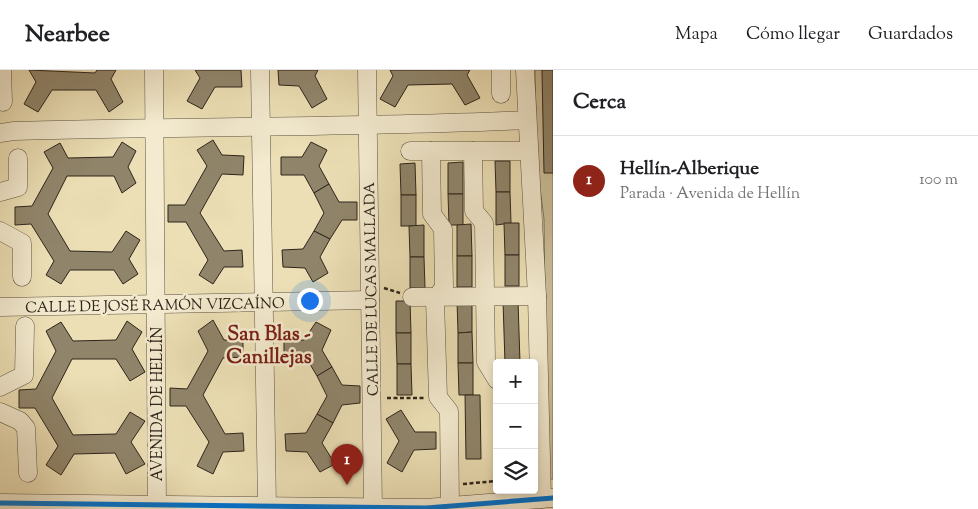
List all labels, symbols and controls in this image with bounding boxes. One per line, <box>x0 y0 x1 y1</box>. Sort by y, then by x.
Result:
text: Nearbee <box>25 18 110 52</box>
text: Mapa <box>675 22 718 48</box>
text: Cómo llegar <box>746 22 840 48</box>
text: Guardados <box>868 22 953 48</box>
text: Cerca <box>573 88 626 118</box>
text: Hellín-Alberique <box>620 156 759 183</box>
text: 1 <box>586 169 592 192</box>
text: 100 m <box>919 169 958 192</box>
street label: CALLE DE LUCAS MALLADA <box>360 182 385 396</box>
text: Parada · Avenida de Hellín <box>620 183 800 206</box>
your location <box>297 288 323 314</box>
street label: CALLE DE JOSÉ RAMÓN VIZCAÍNO <box>25 292 285 319</box>
district label: San Blas - Canillejas <box>226 321 312 373</box>
street label: AVENIDA DE HELLÍN <box>147 327 169 481</box>
map controls <box>493 359 538 494</box>
button: + <box>493 359 538 404</box>
button: − <box>493 404 538 449</box>
pin: 1 <box>331 444 363 485</box>
button: layers <box>493 449 538 494</box>

